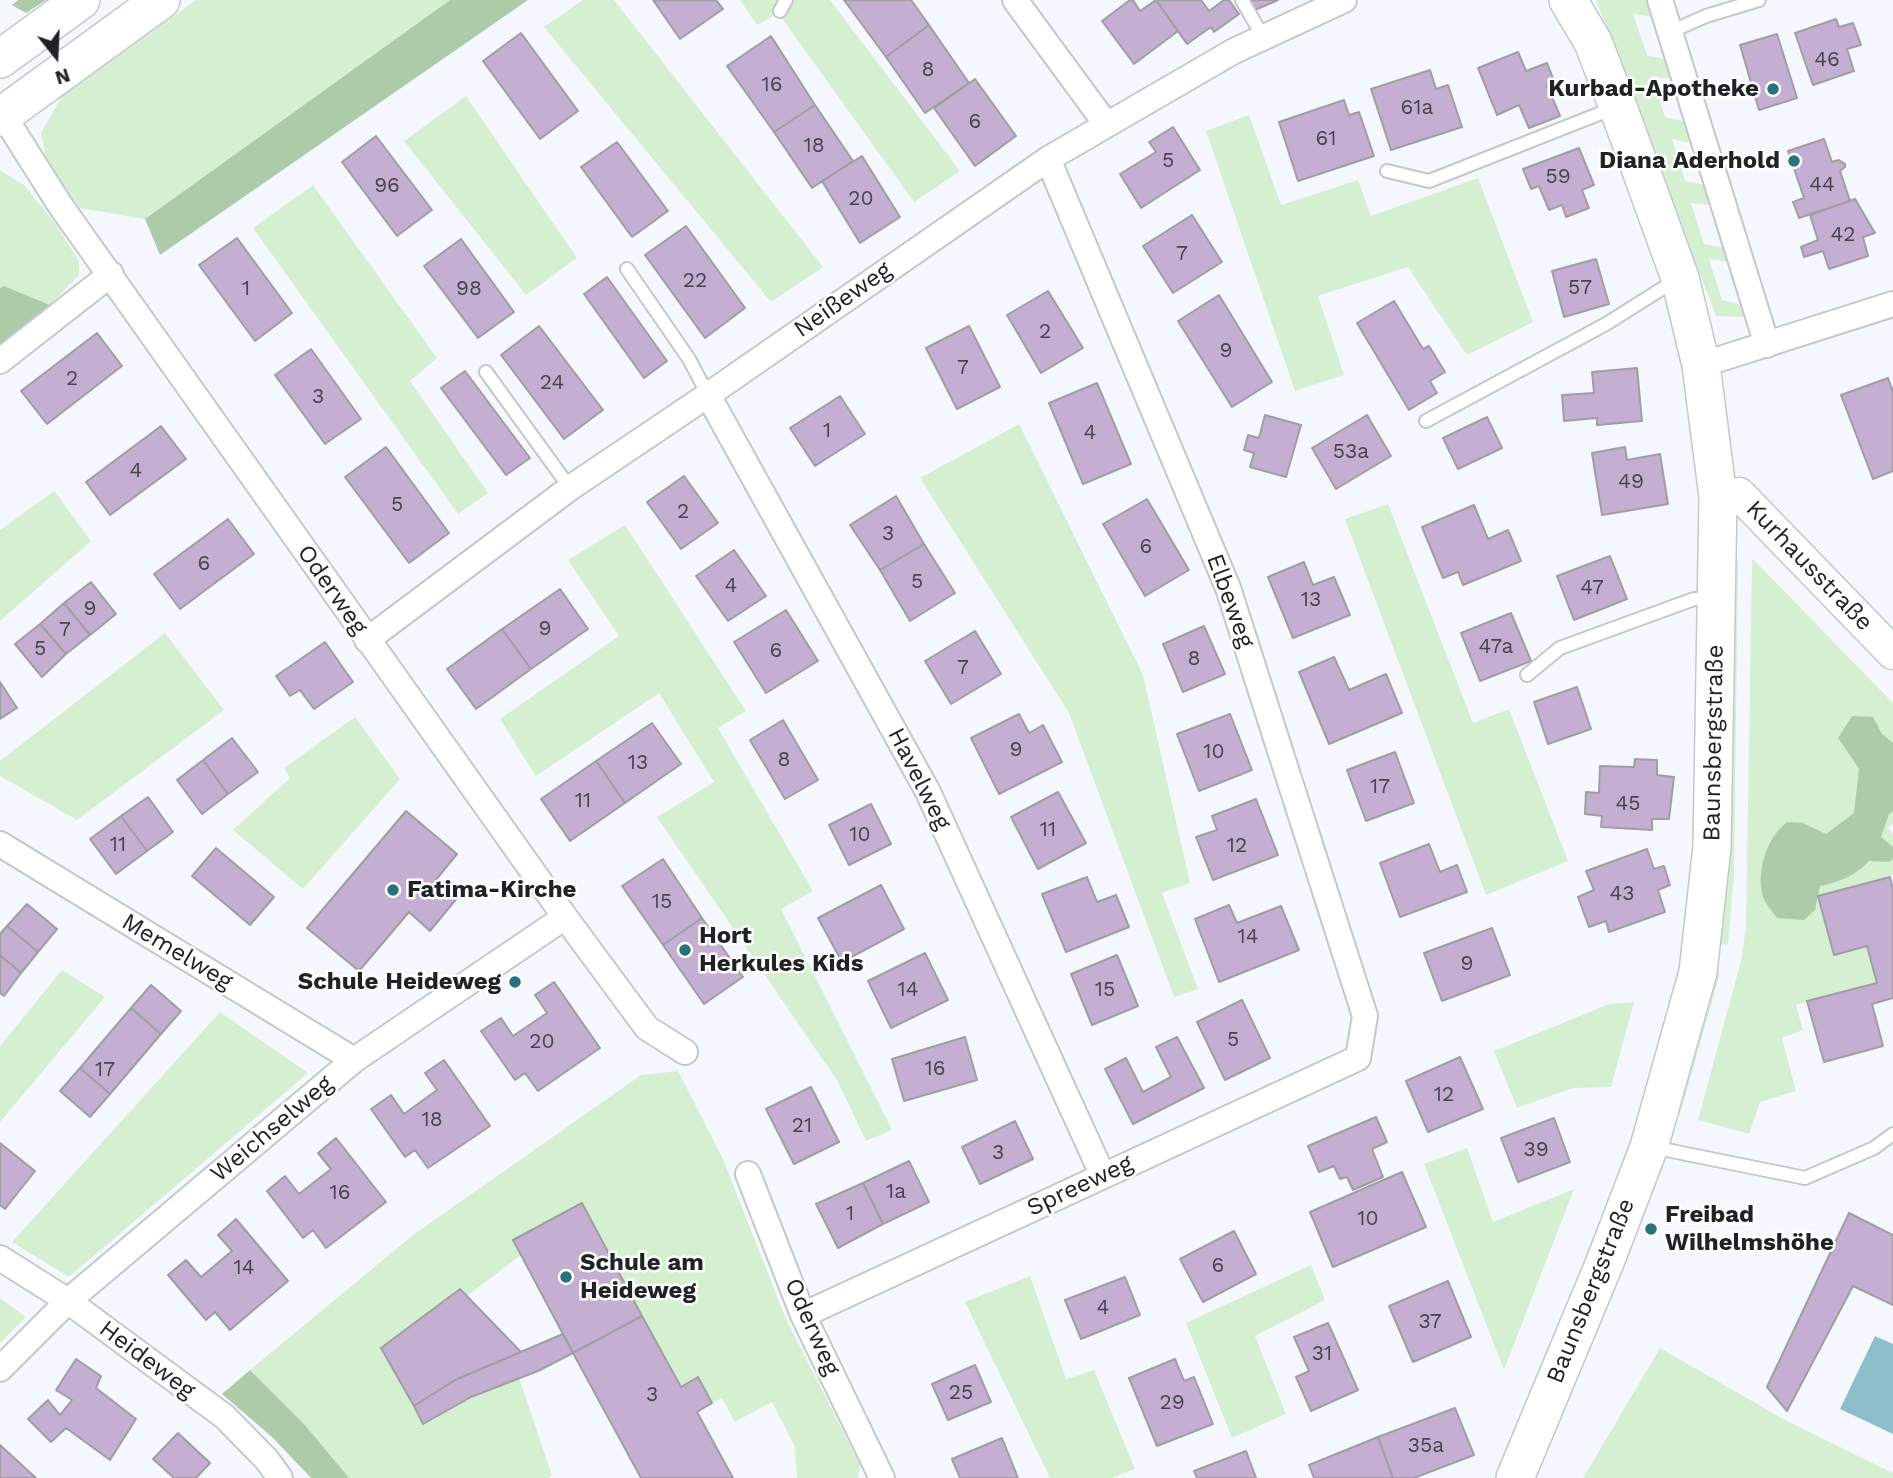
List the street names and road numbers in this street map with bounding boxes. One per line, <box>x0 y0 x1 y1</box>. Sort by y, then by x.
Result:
street label: Neißeweg <box>789 256 897 344</box>
street label: Kurhausstraße <box>1740 495 1878 637</box>
street label: Oderweg <box>291 540 373 640</box>
street label: Elbeweg <box>1200 550 1260 652</box>
street label: Baunsbergstraße <box>1698 644 1730 842</box>
street label: Havelweg <box>881 723 957 835</box>
street label: Memelweg <box>116 908 238 996</box>
street label: Weichselweg <box>205 1070 339 1188</box>
street label: Spreeweg <box>1023 1149 1137 1223</box>
street label: Baunsbergstraße <box>1541 1194 1641 1388</box>
street label: Oderweg <box>778 1274 846 1380</box>
street label: Heideweg <box>93 1315 201 1405</box>

